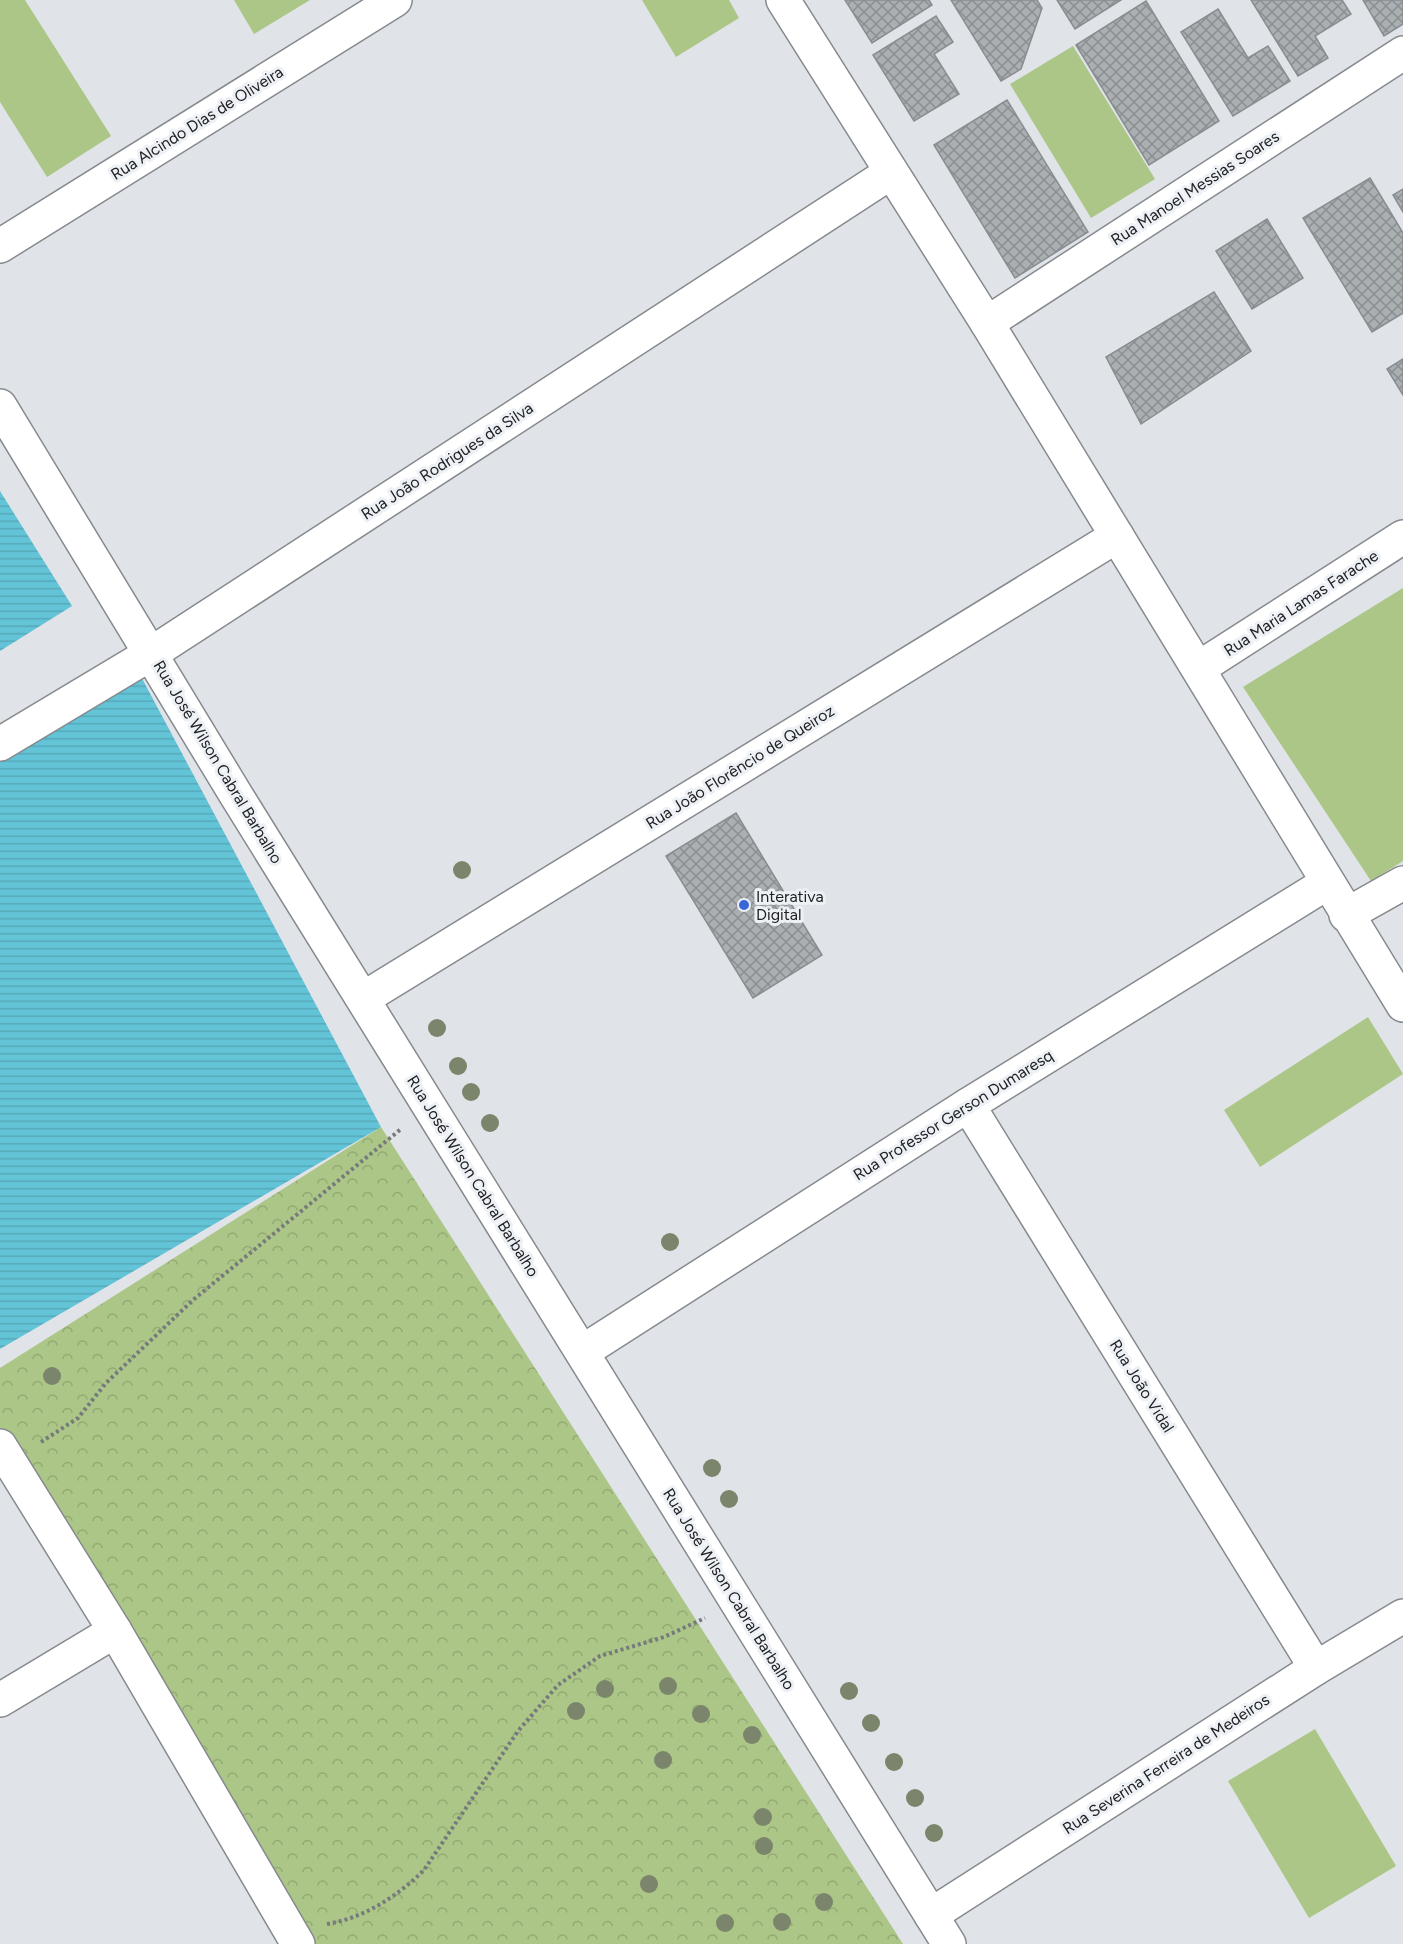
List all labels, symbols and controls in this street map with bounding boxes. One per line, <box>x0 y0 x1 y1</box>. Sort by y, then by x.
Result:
street label: Rua Alcindo Dias de Oliveira <box>107 62 287 184</box>
street label: Rua Manoel Messias Soares <box>1107 127 1283 249</box>
street label: Rua João Rodrigues da Silva <box>358 398 536 524</box>
street label: Rua Maria Lamas Farache <box>1220 546 1382 660</box>
street label: Rua José Wilson Cabral Barbalho <box>150 657 286 867</box>
street label: Rua João Florêncio de Queiroz <box>642 701 838 833</box>
place label: Interativa Digital <box>756 887 824 924</box>
marker: Interativa Digital <box>737 898 751 912</box>
street label: Rua Professor Gerson Dumaresq <box>850 1046 1056 1184</box>
street label: Rua José Wilson Cabral Barbalho <box>403 1072 543 1280</box>
street label: Rua João Vidal <box>1106 1336 1178 1436</box>
street label: Rua José Wilson Cabral Barbalho <box>659 1485 799 1693</box>
street label: Rua Severina Ferreira de Medeiros <box>1059 1690 1273 1838</box>

